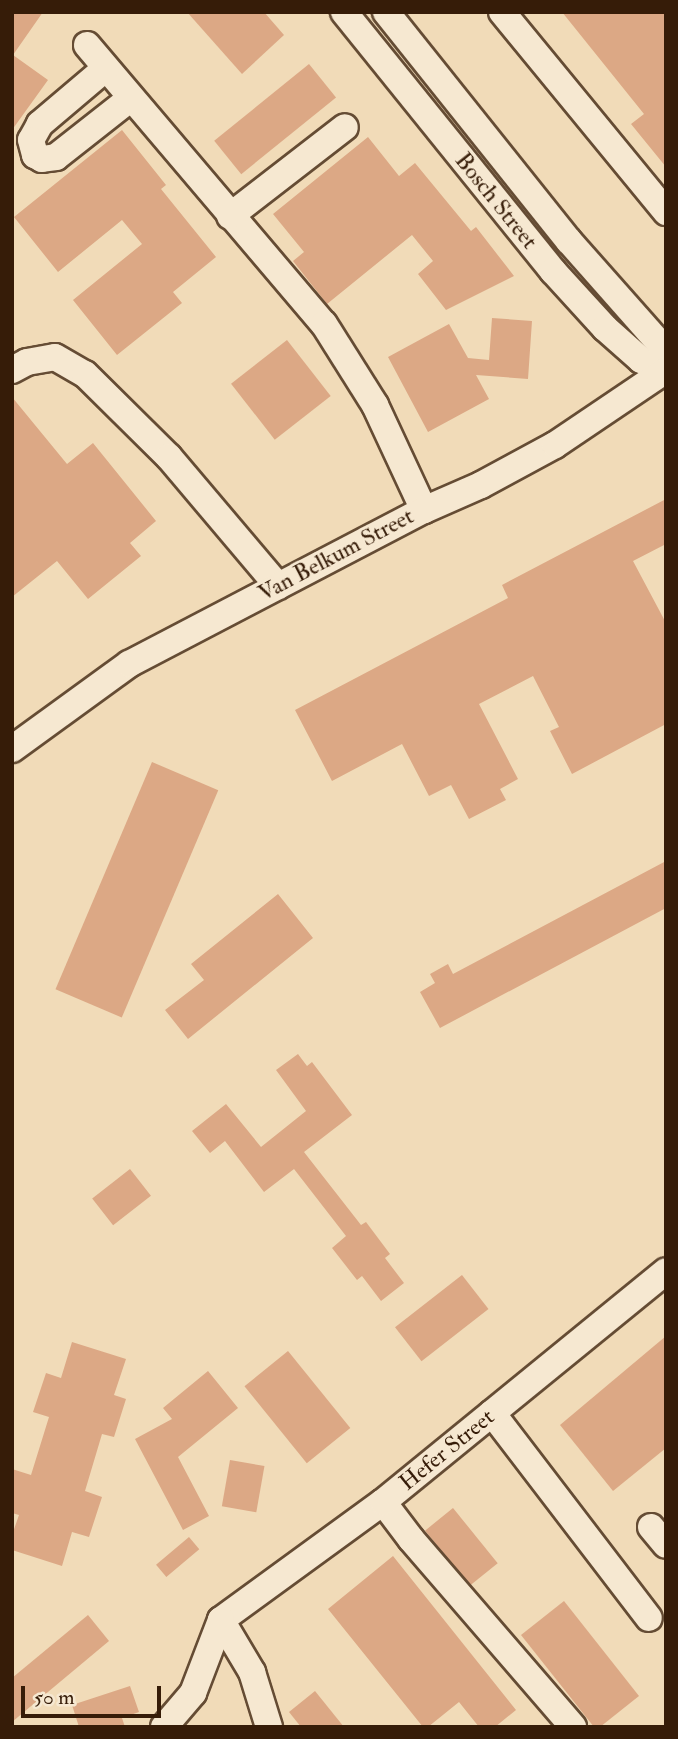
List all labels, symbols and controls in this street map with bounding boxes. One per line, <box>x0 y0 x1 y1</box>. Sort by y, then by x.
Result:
street label: Bosch Street <box>449 147 543 255</box>
street label: Van Belkum Street <box>254 502 418 608</box>
street label: Hefer Street <box>394 1403 500 1497</box>
scale bar <box>24 1672 164 1716</box>
text: 50 m <box>34 1684 75 1711</box>

